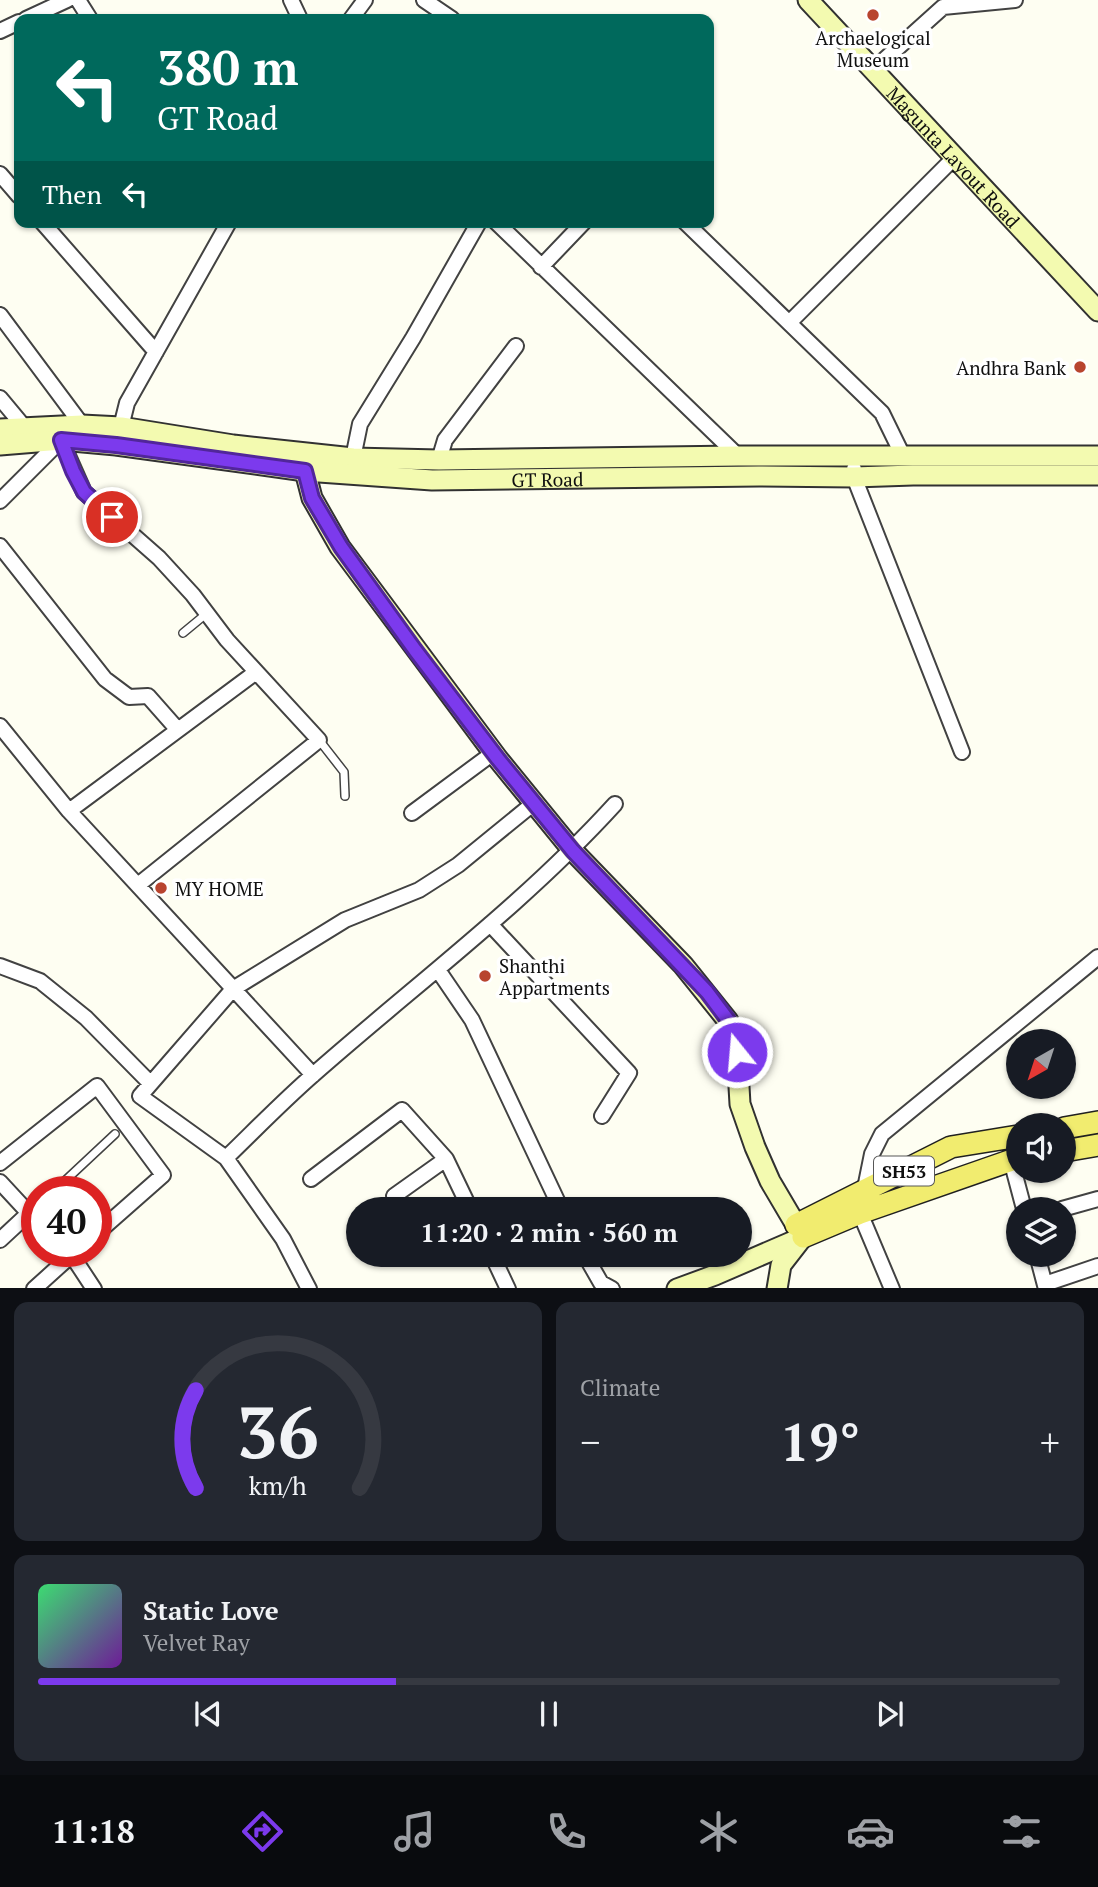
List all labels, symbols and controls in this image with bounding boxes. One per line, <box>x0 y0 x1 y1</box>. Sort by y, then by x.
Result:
marker: Archaelogical Museum <box>865 7 881 23</box>
place label: Archaelogical Museum <box>815 25 931 72</box>
text: 380 m <box>157 34 299 99</box>
icon: left <box>42 42 133 133</box>
street label: Magunta Layout Road <box>882 81 1026 233</box>
text: GT Road <box>157 97 278 139</box>
icon: left <box>116 175 154 213</box>
text: Then <box>42 177 102 211</box>
place label: Andhra Bank <box>956 355 1066 380</box>
marker: Andhra Bank <box>1072 359 1088 375</box>
street label: GT Road <box>511 466 584 492</box>
pin <box>82 487 142 547</box>
icon: arrive <box>93 498 131 536</box>
place label: MY HOME <box>175 876 264 901</box>
marker: MY HOME <box>153 880 169 896</box>
place label: Shanthi Appartments <box>499 953 610 1000</box>
marker: Shanthi Appartments <box>477 968 493 984</box>
position arrow <box>700 1015 774 1089</box>
north arrow <box>1006 1029 1076 1099</box>
map controls <box>1006 1029 1076 1267</box>
button: sound <box>1006 1113 1076 1183</box>
road number: SH53 <box>874 1156 934 1186</box>
speed limit sign: 40 <box>21 1176 112 1267</box>
button: layers <box>1006 1197 1076 1267</box>
text: 11:20 · 2 min · 560 m <box>420 1215 678 1249</box>
text: Climate <box>580 1372 660 1403</box>
text: 36 <box>237 1382 319 1479</box>
text: 19° <box>780 1407 860 1476</box>
text: − <box>580 1417 600 1467</box>
text: + <box>1040 1417 1060 1467</box>
text: km/h <box>249 1468 307 1501</box>
text: Static Love <box>143 1593 279 1627</box>
text: Velvet Ray <box>143 1627 250 1658</box>
icon: previous <box>189 1695 227 1733</box>
icon: pause <box>530 1695 568 1733</box>
icon: next <box>871 1695 909 1733</box>
icon: directions <box>238 1807 287 1856</box>
icon: music <box>390 1807 439 1856</box>
icon: phone <box>542 1807 591 1856</box>
icon: climate <box>694 1807 743 1856</box>
icon: car <box>846 1807 895 1856</box>
icon: filters <box>997 1807 1046 1856</box>
text: 11:18 <box>51 1810 135 1852</box>

